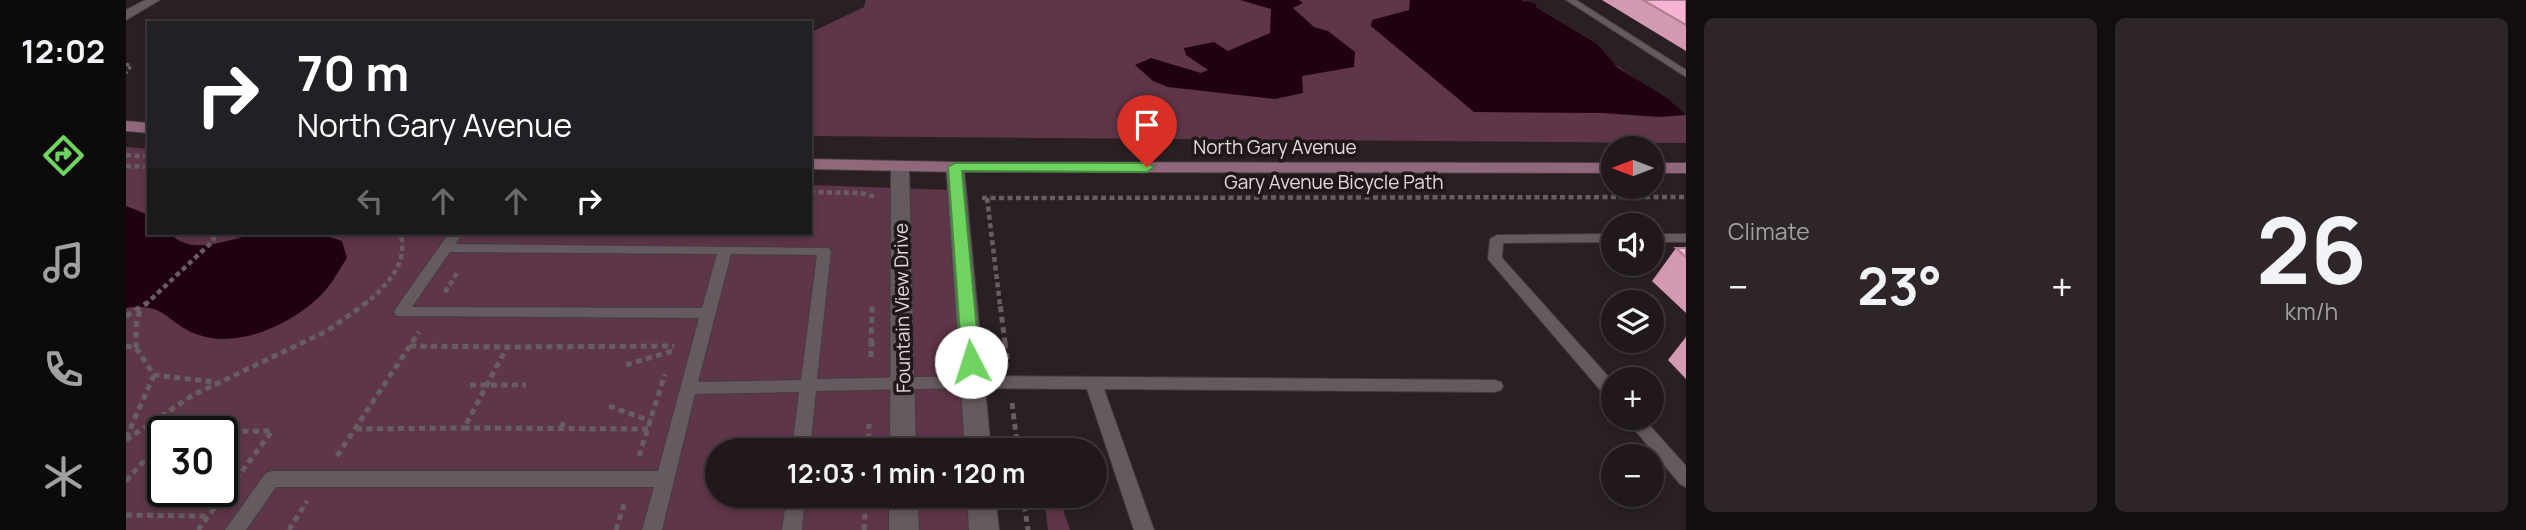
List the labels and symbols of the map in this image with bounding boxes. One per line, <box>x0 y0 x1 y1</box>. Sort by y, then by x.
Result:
pin <box>1117 95 1177 167</box>
street label: North Gary Avenue <box>1193 134 1357 160</box>
north arrow <box>1601 136 1664 200</box>
street label: Gary Avenue Bicycle Path <box>1224 169 1444 195</box>
street label: Fountain View Drive <box>888 223 916 393</box>
position arrow <box>934 325 1008 399</box>
speed limit sign: 30 <box>147 416 238 507</box>

